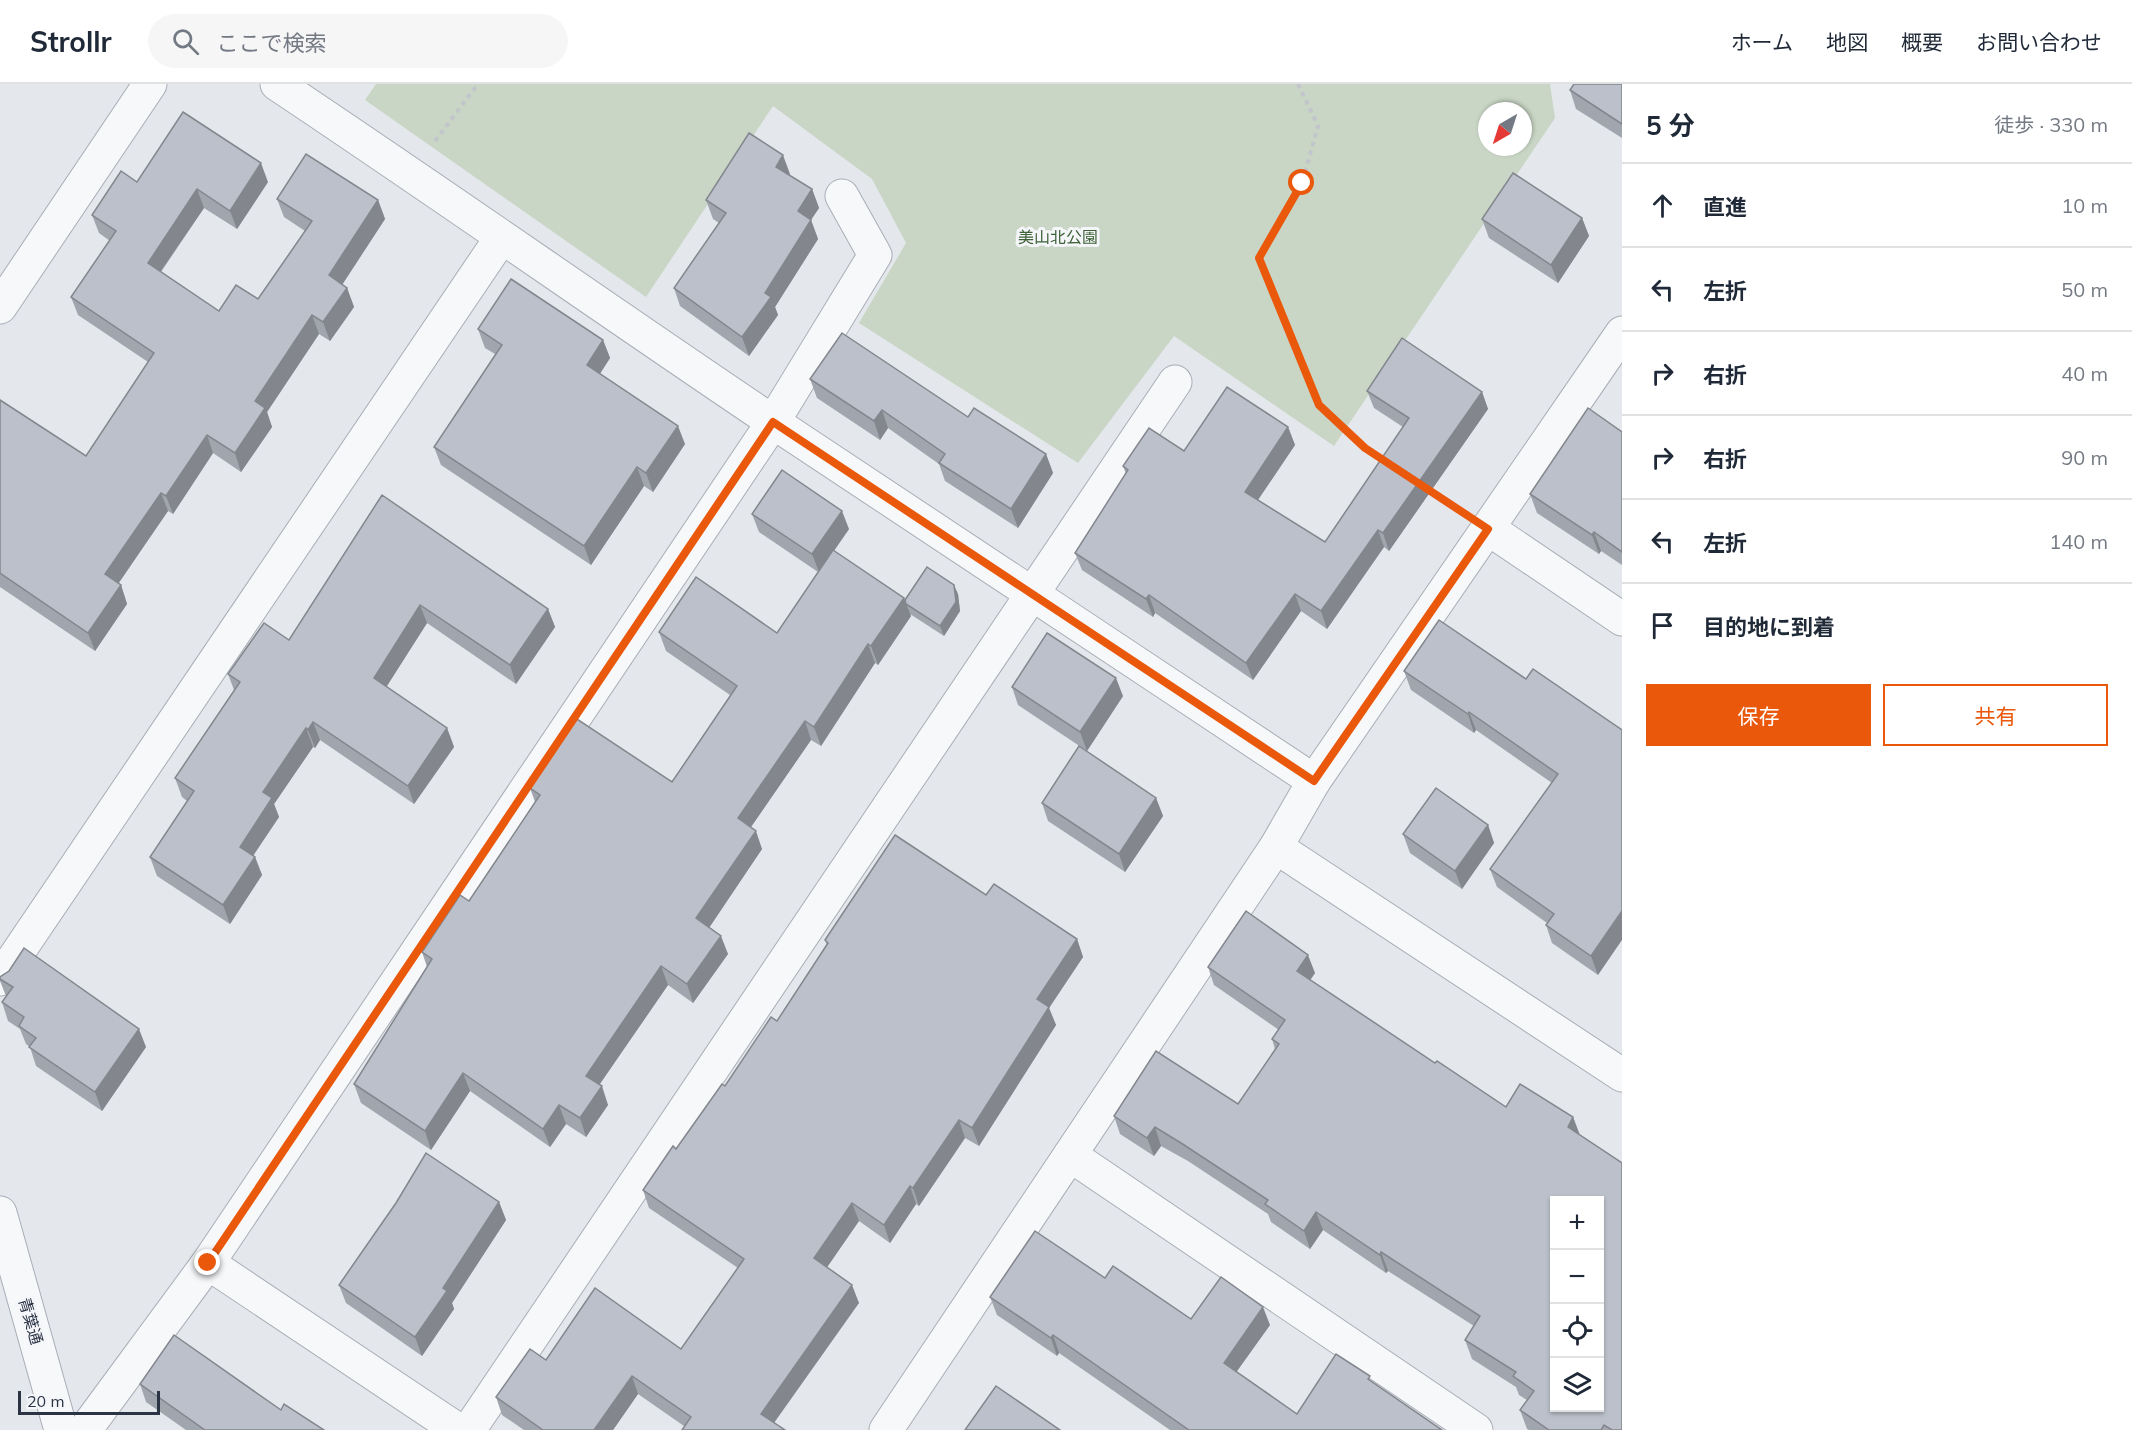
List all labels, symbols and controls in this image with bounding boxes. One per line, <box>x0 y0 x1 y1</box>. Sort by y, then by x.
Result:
search box <box>148 14 568 68</box>
text: Strollr <box>30 24 112 59</box>
icon: search <box>169 25 202 58</box>
text: ここで検索 <box>217 29 327 57</box>
text: ホーム <box>1731 29 1793 55</box>
text: 地図 <box>1826 29 1868 55</box>
text: 概要 <box>1901 29 1943 55</box>
text: お問い合わせ <box>1976 29 2102 55</box>
north arrow <box>1478 102 1532 156</box>
text: 5 分 <box>1646 109 1695 142</box>
text: 徒歩 · 330 m <box>1994 112 2108 137</box>
route start <box>1288 169 1314 195</box>
icon: ahead <box>1646 189 1679 222</box>
text: 直進 <box>1703 193 1747 221</box>
text: 10 m <box>2061 193 2108 218</box>
park label: 美山北公園 <box>1018 227 1098 247</box>
icon: left <box>1646 273 1679 306</box>
text: 左折 <box>1703 277 1747 305</box>
text: 50 m <box>2061 277 2108 302</box>
icon: right <box>1646 357 1679 390</box>
text: 右折 <box>1703 361 1747 389</box>
text: 40 m <box>2061 361 2108 386</box>
icon: right <box>1646 441 1679 474</box>
text: 右折 <box>1703 445 1747 473</box>
text: 90 m <box>2061 445 2108 470</box>
icon: left <box>1646 525 1679 558</box>
text: 左折 <box>1703 529 1747 557</box>
text: 140 m <box>2049 529 2108 554</box>
icon: arrive <box>1646 609 1679 642</box>
text: 目的地に到着 <box>1703 613 1835 641</box>
button: 保存 <box>1646 684 1871 746</box>
button: 共有 <box>1883 684 2108 746</box>
map controls <box>1550 1196 1604 1412</box>
button: + <box>1550 1196 1604 1250</box>
route end <box>194 1249 220 1275</box>
button: − <box>1550 1250 1604 1304</box>
street label: 青葉通 <box>15 1295 47 1347</box>
button: locate <box>1550 1304 1604 1358</box>
button: layers <box>1550 1358 1604 1412</box>
scale bar <box>18 1388 160 1416</box>
text: 20 m <box>27 1391 64 1411</box>

